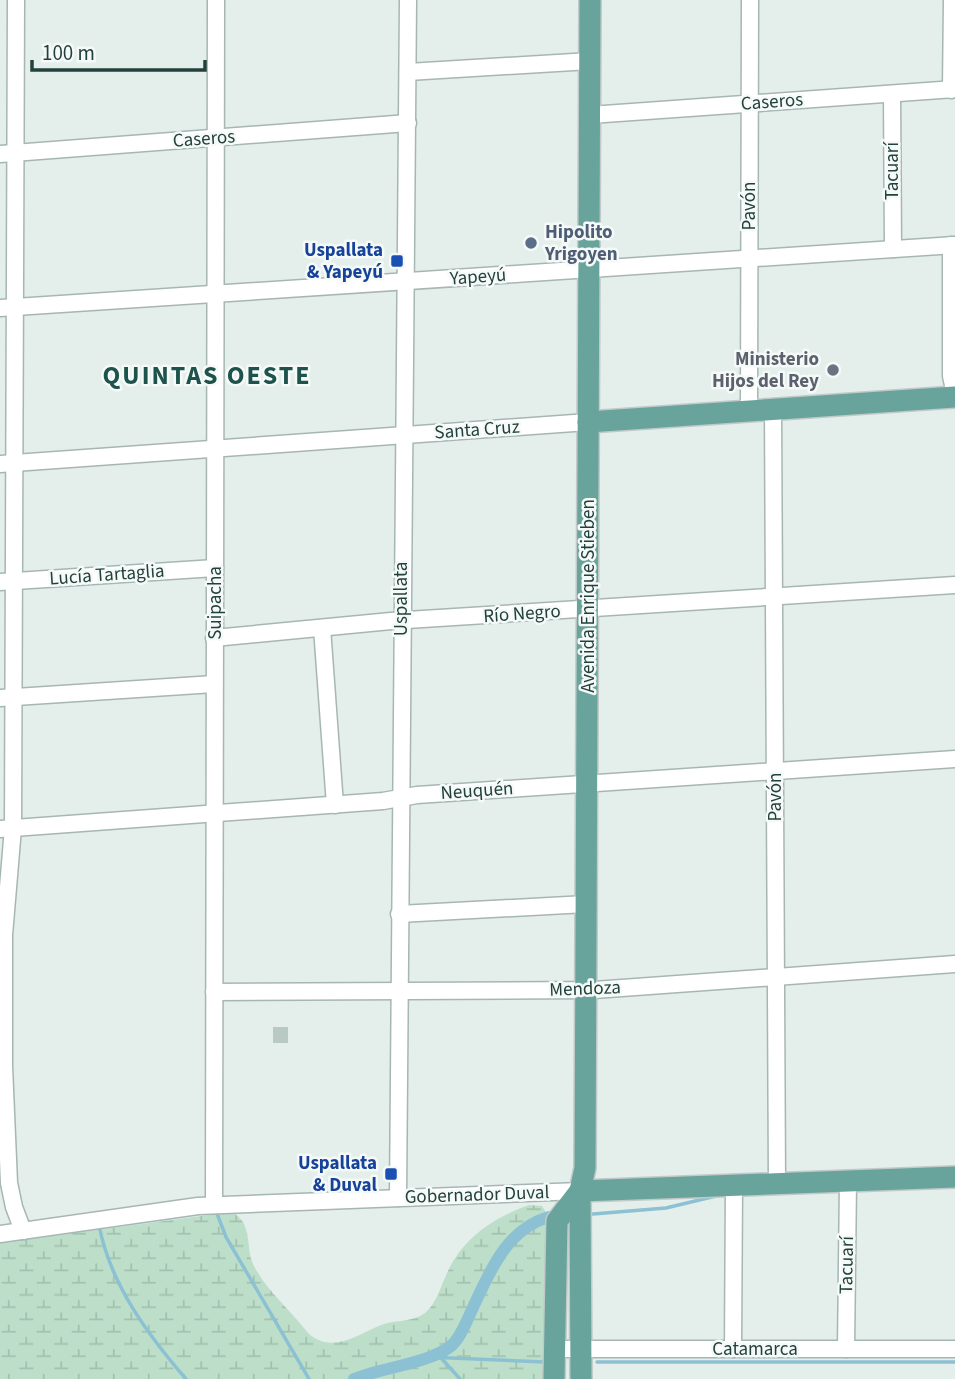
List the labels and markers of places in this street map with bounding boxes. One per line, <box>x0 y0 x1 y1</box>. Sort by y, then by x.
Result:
place label: Hipolito Yrigoyen <box>544 219 618 268</box>
marker: Hipolito Yrigoyen <box>523 235 539 251</box>
place label: Uspallata & Yapeyú <box>304 237 383 286</box>
marker: Uspallata & Yapeyú <box>389 253 405 269</box>
place label: Ministerio Hijos del Rey <box>712 346 819 395</box>
marker: Ministerio Hijos del Rey <box>825 362 841 378</box>
place label: Uspallata & Duval <box>298 1150 378 1199</box>
marker: Uspallata & Duval <box>383 1166 399 1182</box>

